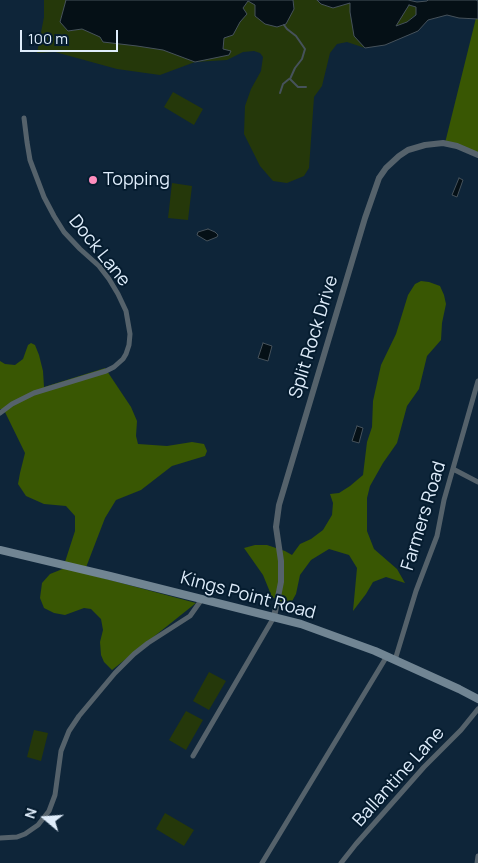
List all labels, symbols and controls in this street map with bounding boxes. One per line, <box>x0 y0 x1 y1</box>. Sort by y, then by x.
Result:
scale bar <box>22 20 120 52</box>
text: 100 m <box>28 28 68 49</box>
place label: Topping <box>103 169 170 191</box>
marker: Topping <box>87 174 99 186</box>
street label: Dock Lane <box>64 211 134 291</box>
street label: Split Rock Drive <box>285 273 343 401</box>
street label: Farmers Road <box>397 459 451 573</box>
street label: Kings Point Road <box>178 568 318 624</box>
street label: Ballantine Lane <box>349 723 449 831</box>
north arrow <box>20 793 70 843</box>
text: N <box>20 805 41 821</box>

